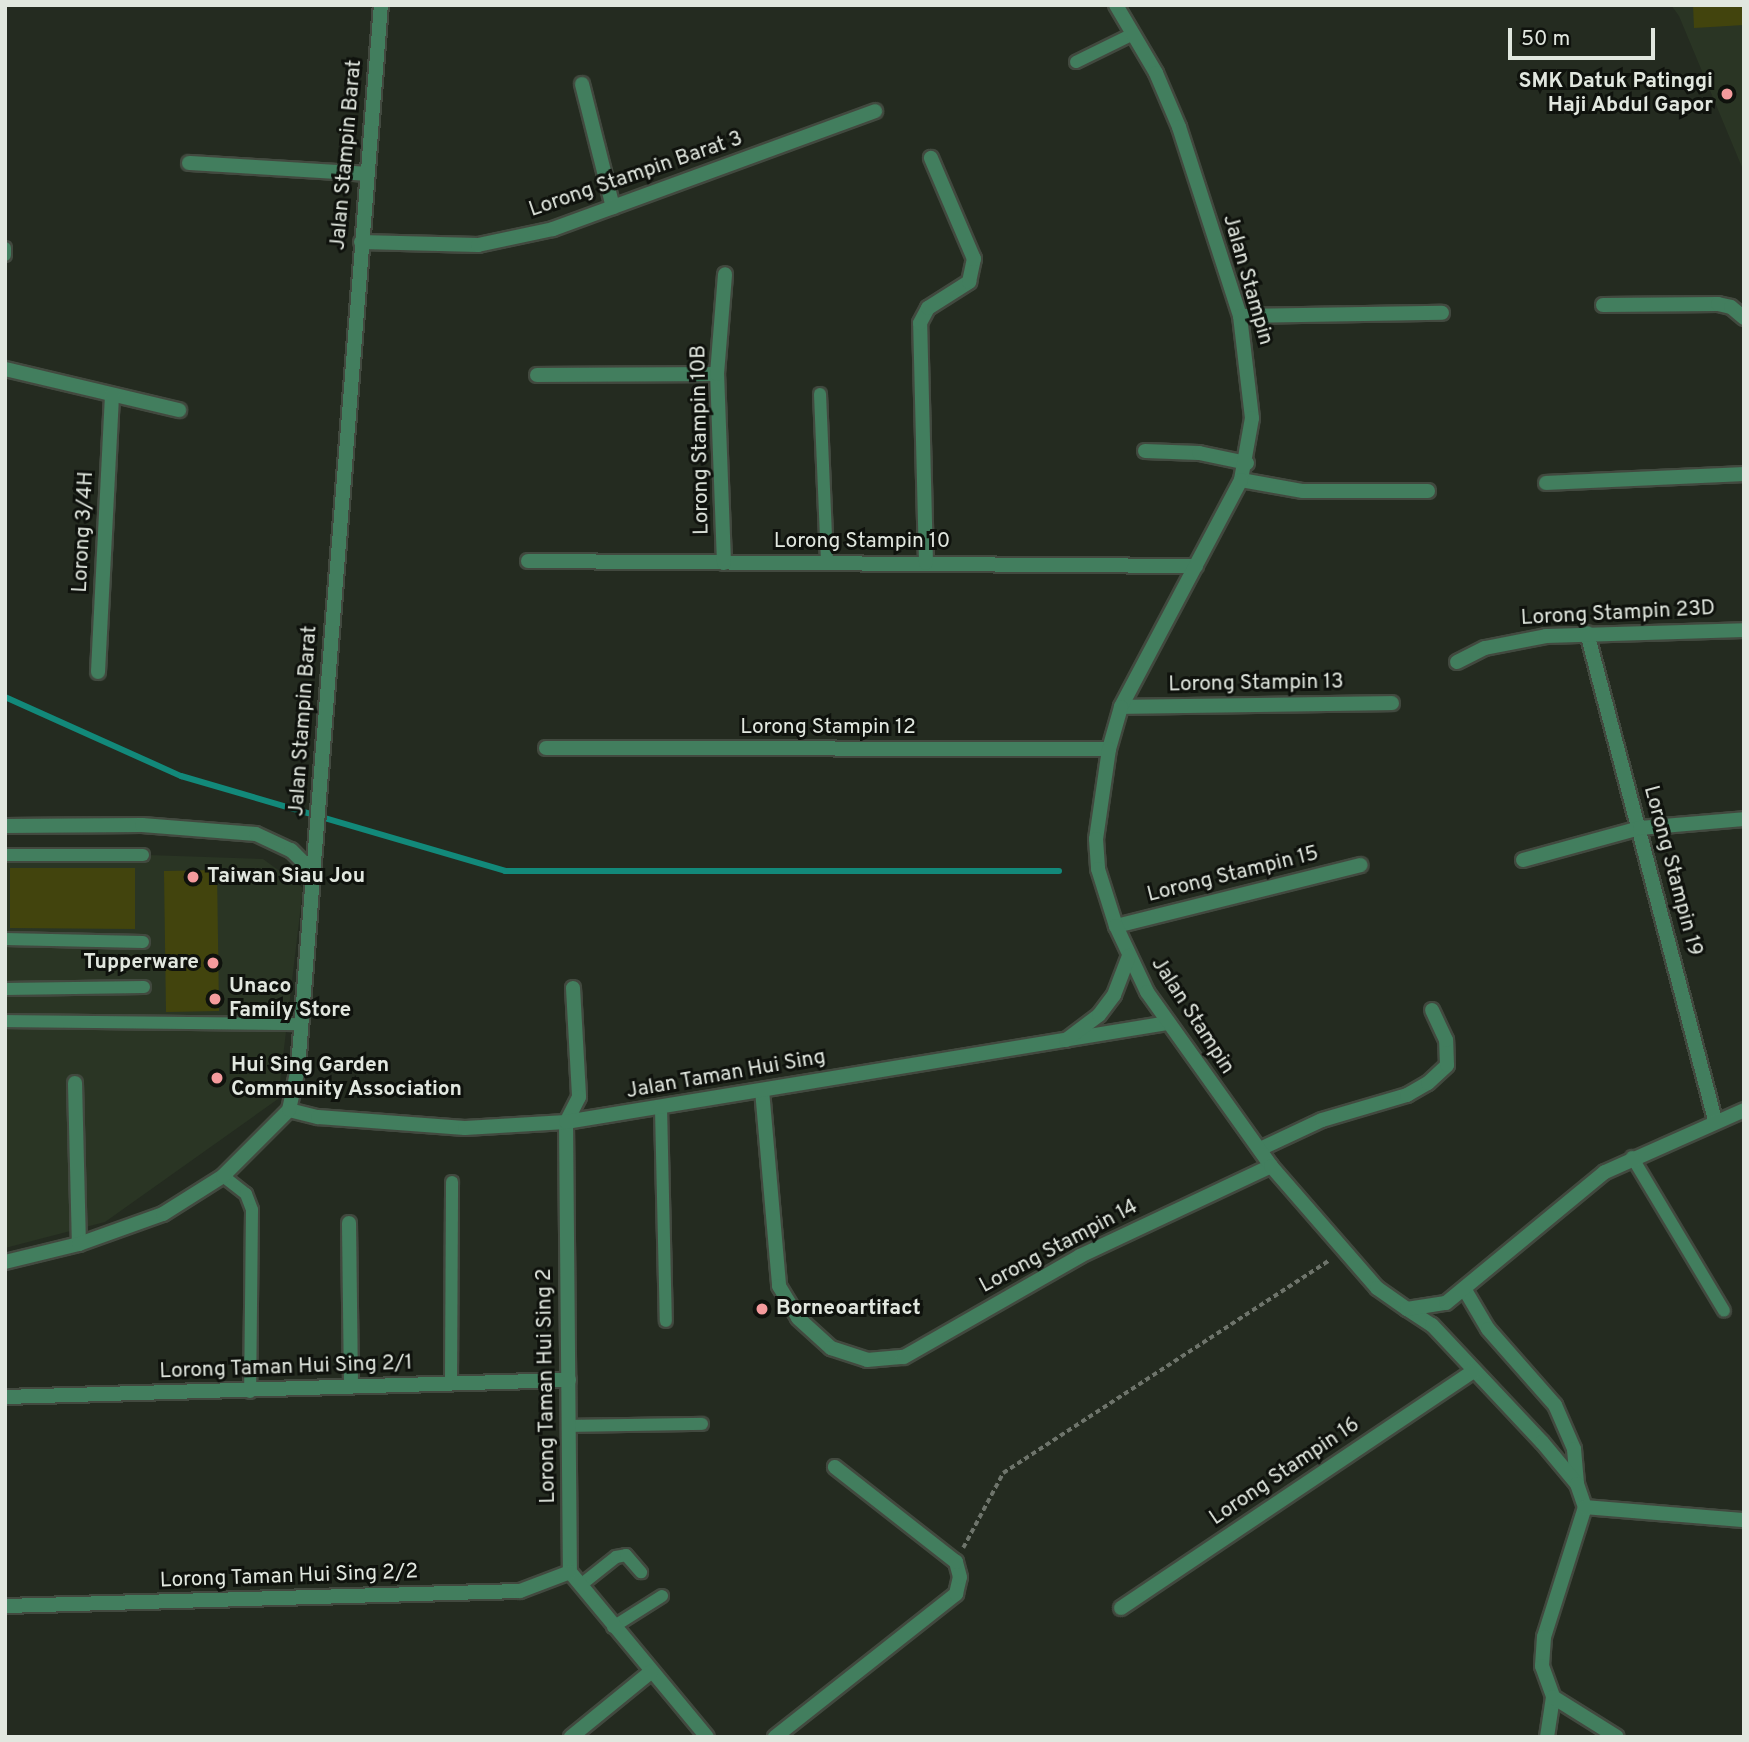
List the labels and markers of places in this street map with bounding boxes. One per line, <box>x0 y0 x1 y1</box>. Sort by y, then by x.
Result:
place label: SMK Datuk Patinggi Haji Abdul Gapor <box>1519 69 1713 119</box>
marker: SMK Datuk Patinggi Haji Abdul Gapor <box>1719 86 1735 102</box>
place label: Taiwan Siau Jou <box>207 864 365 890</box>
marker: Taiwan Siau Jou <box>185 869 201 885</box>
place label: Tupperware <box>83 950 199 976</box>
marker: Tupperware <box>205 955 221 971</box>
place label: Unaco Family Store <box>229 974 351 1024</box>
marker: Unaco Family Store <box>207 991 223 1007</box>
place label: Hui Sing Garden Community Association <box>231 1053 463 1103</box>
marker: Hui Sing Garden Community Association <box>209 1070 225 1086</box>
place label: Borneoartifact <box>776 1296 921 1322</box>
marker: Borneoartifact <box>754 1301 770 1317</box>

